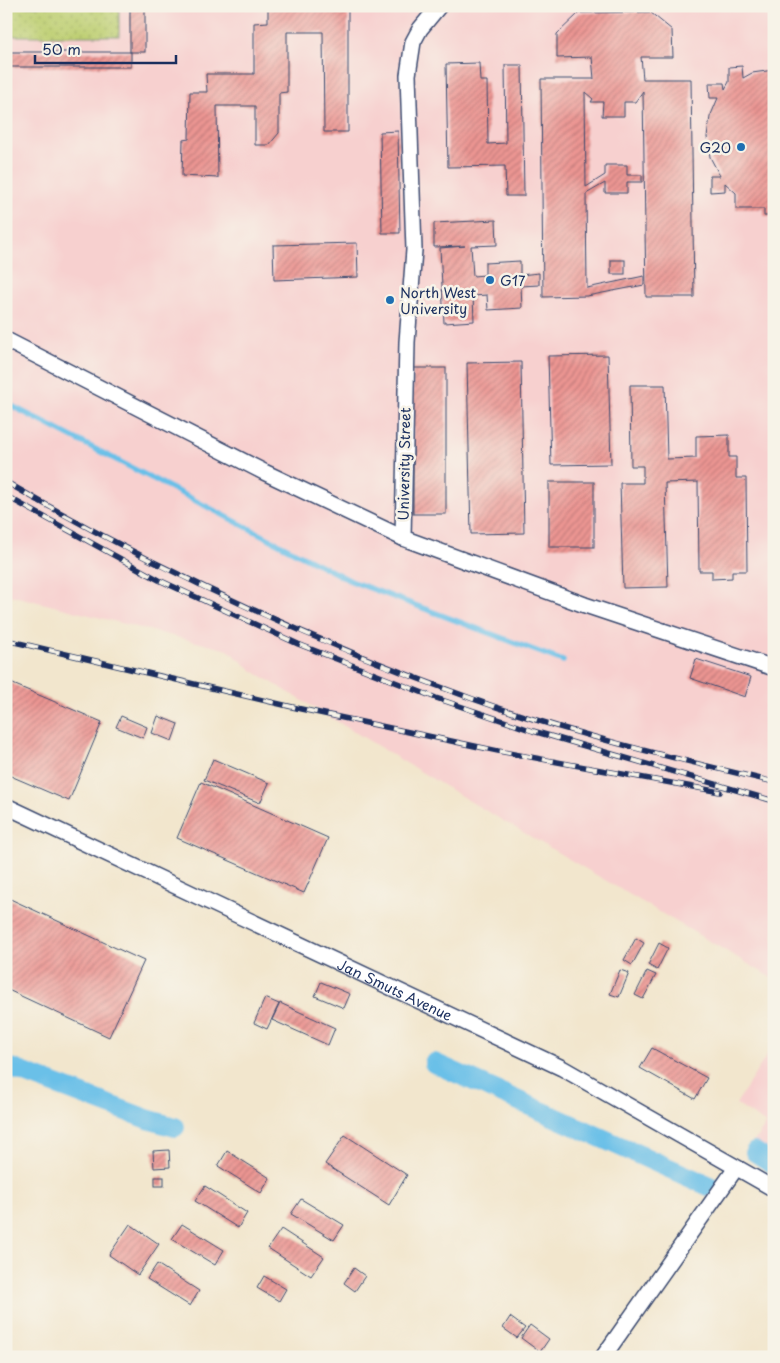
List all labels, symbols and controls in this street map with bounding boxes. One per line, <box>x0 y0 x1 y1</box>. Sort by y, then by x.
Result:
scale bar <box>35 32 176 64</box>
text: 50 m <box>42 37 81 60</box>
place label: G20 <box>700 137 731 158</box>
marker: G20 <box>735 141 747 153</box>
place label: G17 <box>500 270 526 291</box>
marker: G17 <box>484 274 496 286</box>
place label: North West University <box>400 282 477 319</box>
marker: North West University <box>384 294 396 306</box>
street label: University Street <box>393 407 415 521</box>
street label: Jan Smuts Avenue <box>334 953 456 1026</box>

